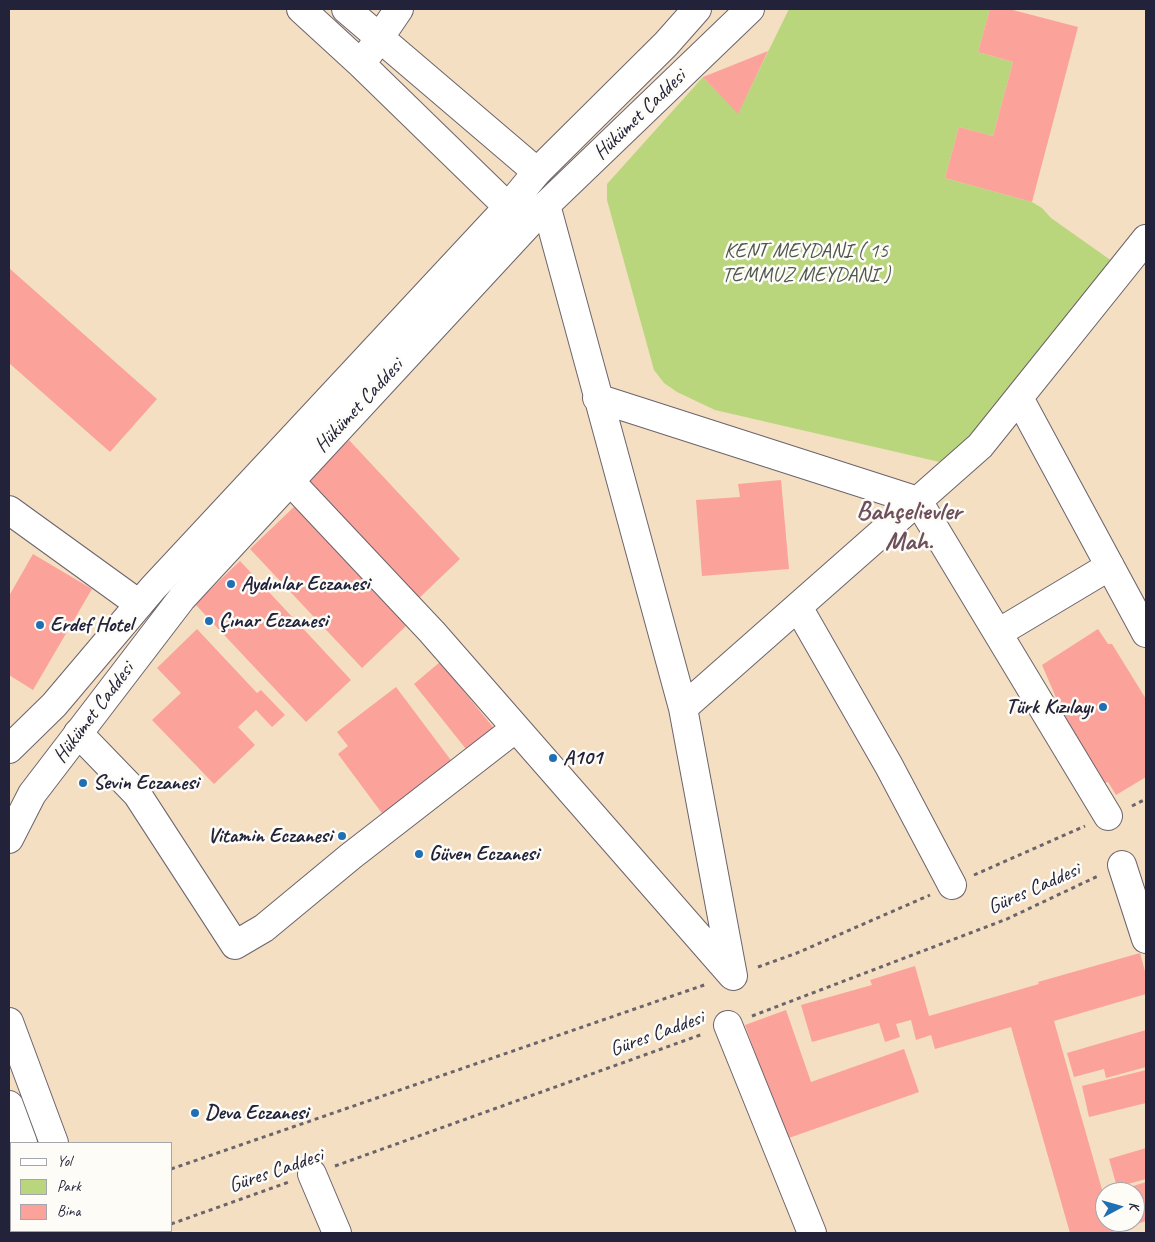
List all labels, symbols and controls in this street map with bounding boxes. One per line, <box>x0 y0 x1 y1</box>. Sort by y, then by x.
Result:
street label: Hükümet Caddesi <box>588 65 692 165</box>
park label: KENT MEYDANI ( 15 TEMMUZ MEYDANI ) <box>722 238 890 288</box>
street label: Hükümet Caddesi <box>309 354 409 458</box>
district label: Bahçelievler Mah. <box>856 496 962 558</box>
place label: Aydınlar Eczanesi <box>241 571 369 597</box>
marker: Aydınlar Eczanesi <box>225 578 237 590</box>
place label: Çınar Eczanesi <box>219 608 328 634</box>
place label: Erdef Hotel <box>50 612 133 638</box>
marker: Çınar Eczanesi <box>203 615 215 627</box>
marker: Erdef Hotel <box>34 619 46 631</box>
street label: Hükümet Caddesi <box>48 658 140 768</box>
place label: Türk Kızılayı <box>1006 694 1093 720</box>
marker: Türk Kızılayı <box>1097 701 1109 713</box>
place label: A101 <box>563 745 602 771</box>
marker: A101 <box>547 752 559 764</box>
place label: Sevin Eczanesi <box>93 770 199 796</box>
marker: Sevin Eczanesi <box>77 777 89 789</box>
place label: Vitamin Eczanesi <box>207 823 332 849</box>
marker: Vitamin Eczanesi <box>336 830 348 842</box>
place label: Güven Eczanesi <box>429 841 539 867</box>
marker: Güven Eczanesi <box>413 848 425 860</box>
street label: Güres Caddesi <box>984 858 1084 920</box>
street label: Güres Caddesi <box>607 1005 707 1063</box>
place label: Deva Eczanesi <box>205 1100 308 1126</box>
marker: Deva Eczanesi <box>189 1107 201 1119</box>
legend <box>10 1142 172 1232</box>
street label: Güres Caddesi <box>226 1143 326 1199</box>
text: Yol <box>57 1152 72 1171</box>
text: Park <box>57 1177 81 1196</box>
north arrow <box>1095 1182 1145 1232</box>
text: K <box>1126 1201 1143 1210</box>
text: Bina <box>57 1202 81 1221</box>

